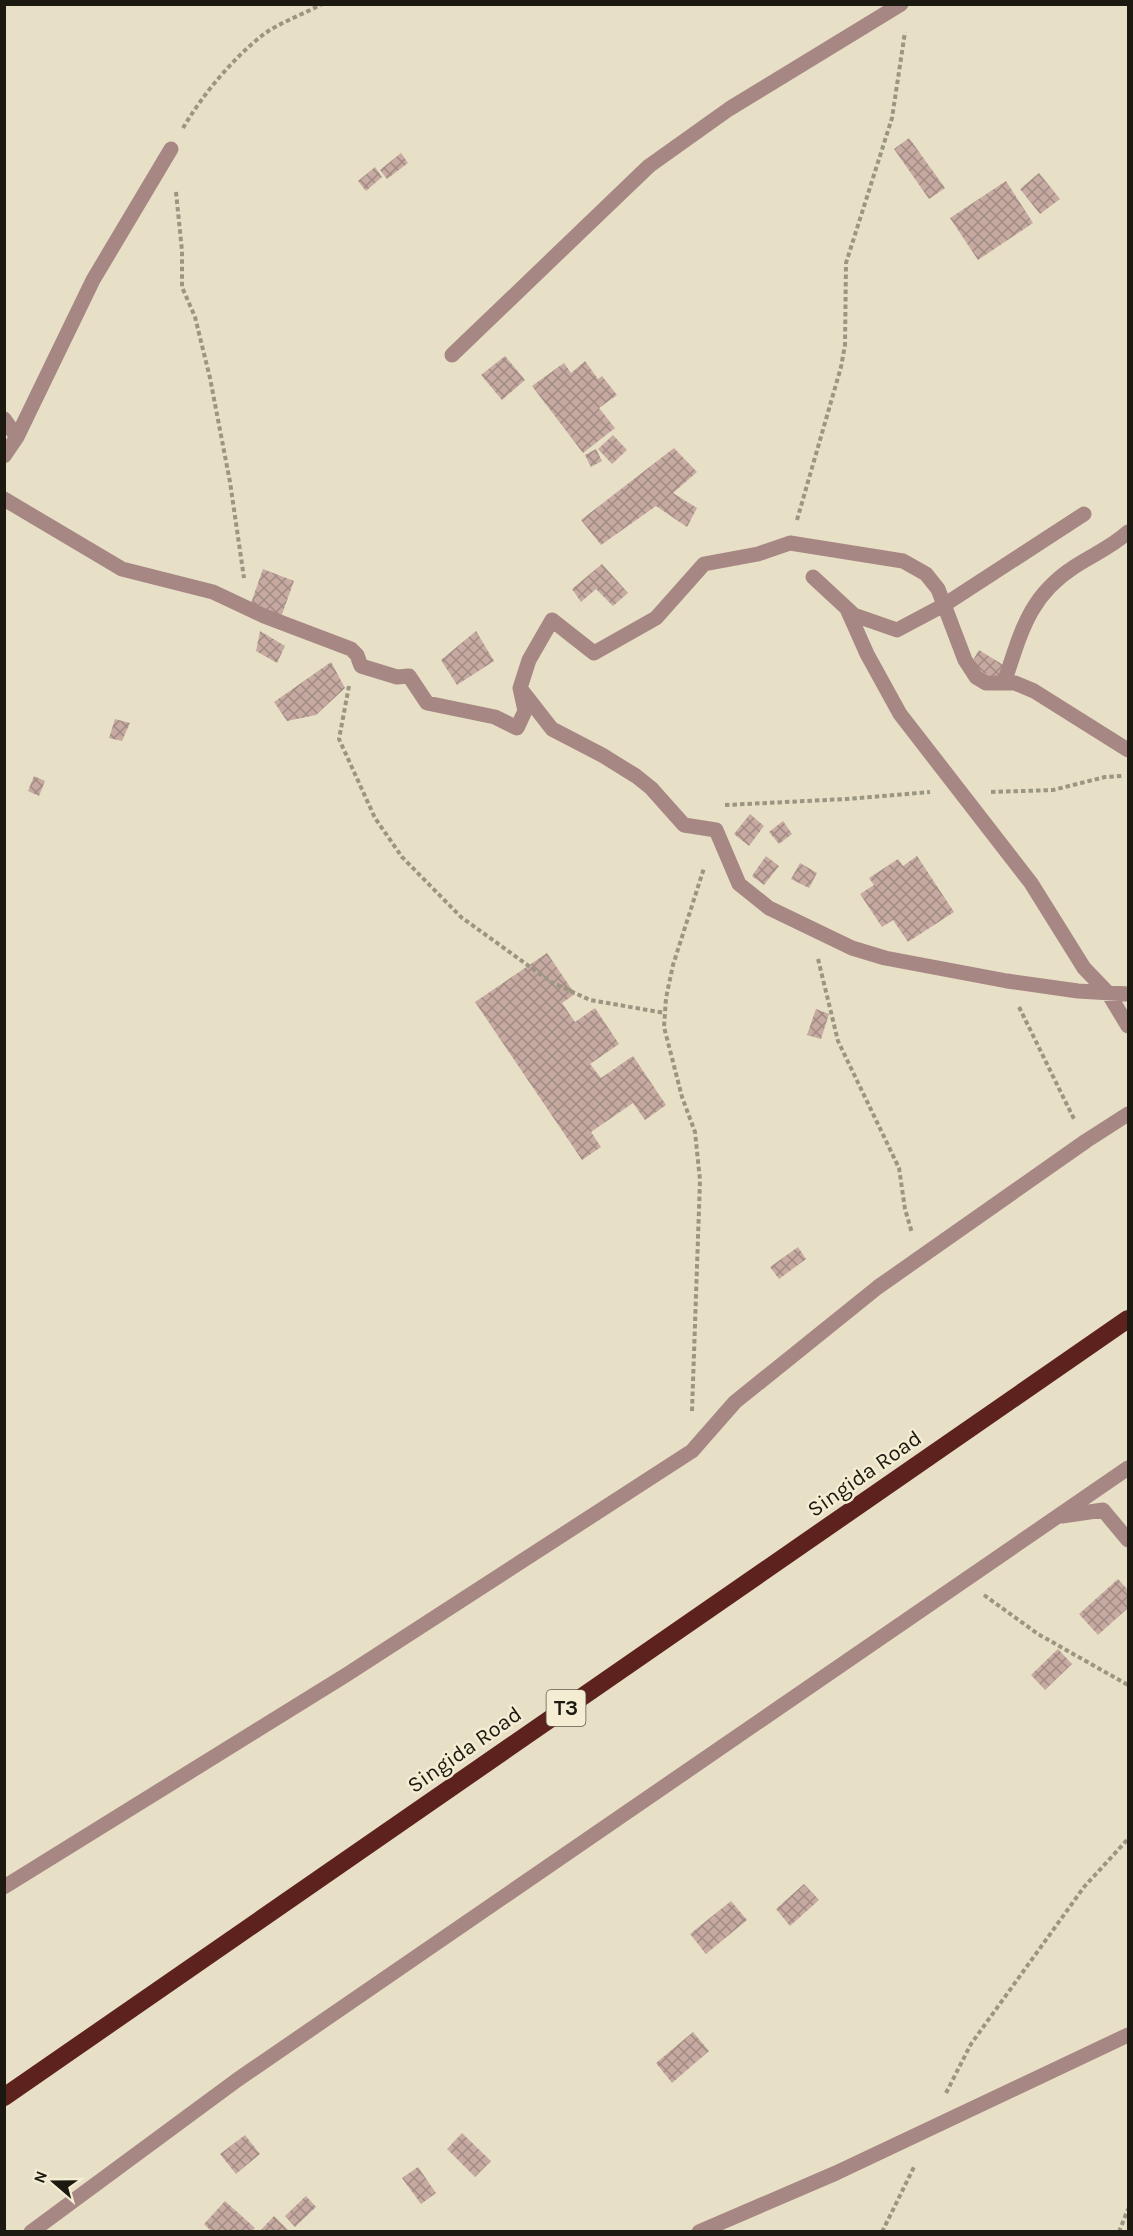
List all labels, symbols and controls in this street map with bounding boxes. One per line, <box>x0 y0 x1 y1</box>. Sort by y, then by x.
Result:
street label: Singida Road <box>803 1425 927 1523</box>
road number: T3 <box>546 1690 586 1726</box>
street label: Singida Road <box>403 1701 527 1799</box>
north arrow <box>24 2152 84 2212</box>
text: N <box>29 2168 51 2186</box>

